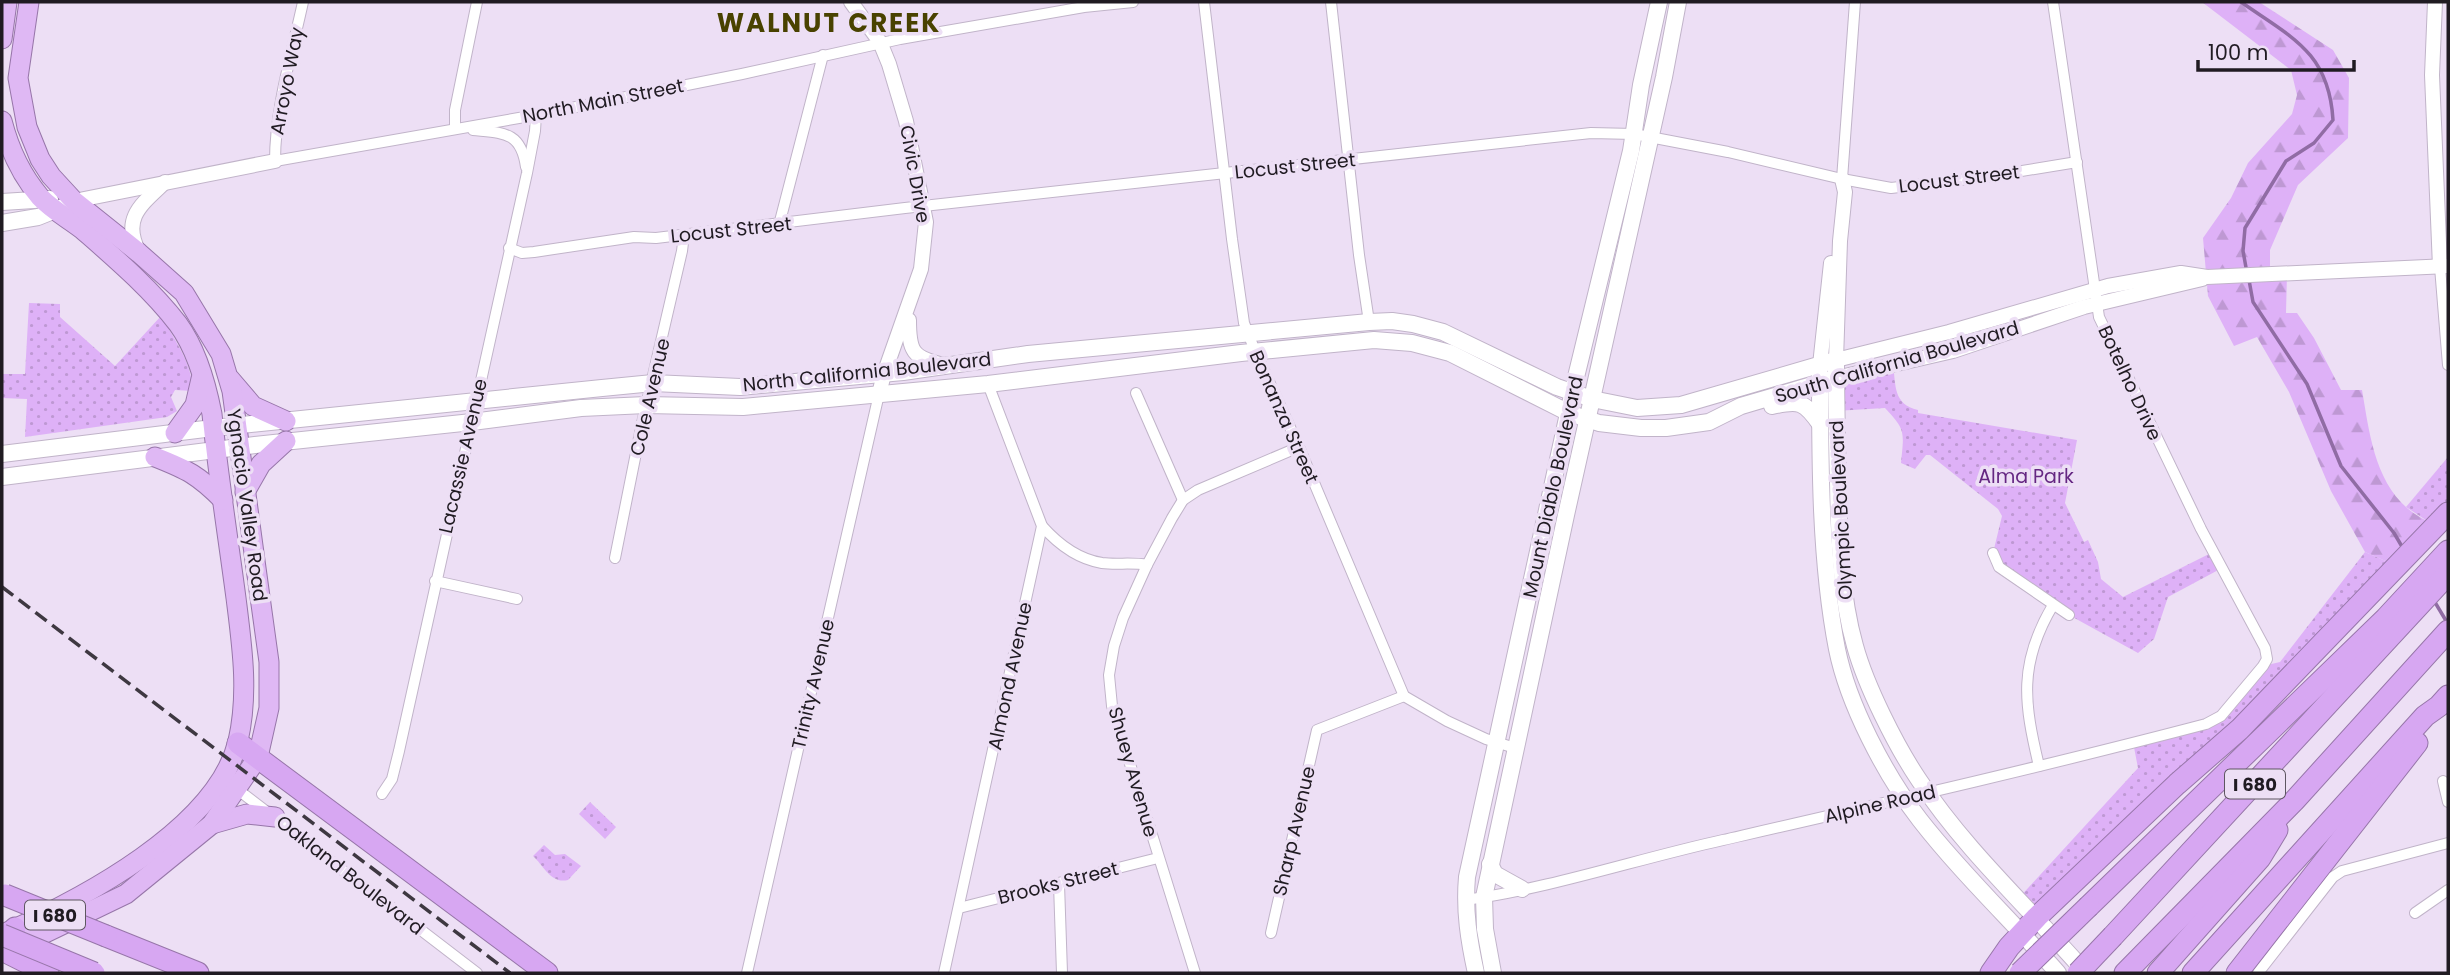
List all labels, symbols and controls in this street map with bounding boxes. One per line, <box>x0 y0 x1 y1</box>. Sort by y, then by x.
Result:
district label: WALNUT CREEK <box>717 5 941 41</box>
street label: Arroyo Way <box>263 25 311 137</box>
scale bar <box>2198 28 2354 72</box>
text: 100 m <box>2208 38 2268 67</box>
street label: North Main Street <box>520 72 686 130</box>
street label: Civic Drive <box>893 123 937 225</box>
street label: Locust Street <box>1233 146 1357 186</box>
street label: Locust Street <box>1897 158 2021 200</box>
street label: Locust Street <box>669 210 793 250</box>
street label: South California Boulevard <box>1772 314 2022 410</box>
street label: Botelho Drive <box>2092 321 2168 445</box>
street label: Cole Avenue <box>623 336 677 458</box>
street label: North California Boulevard <box>741 346 993 398</box>
street label: Bonanza Street <box>1243 346 1325 488</box>
street label: Mount Diablo Boulevard <box>1516 373 1590 601</box>
street label: Lacassie Avenue <box>432 376 494 536</box>
street label: Ygnacio Valley Road <box>220 407 274 603</box>
street label: Olympic Boulevard <box>1823 419 1859 601</box>
park label: Alma Park <box>1978 463 2074 490</box>
street label: Almond Avenue <box>981 600 1039 752</box>
street label: Trinity Avenue <box>785 616 841 752</box>
street label: Shuey Avenue <box>1102 704 1164 840</box>
street label: Sharp Avenue <box>1266 763 1322 899</box>
road number: I 680 <box>2225 770 2285 798</box>
street label: Alpine Road <box>1822 778 1938 830</box>
street label: Oakland Boulevard <box>270 809 430 941</box>
street label: Brooks Street <box>995 855 1121 911</box>
road number: I 680 <box>25 900 85 930</box>

